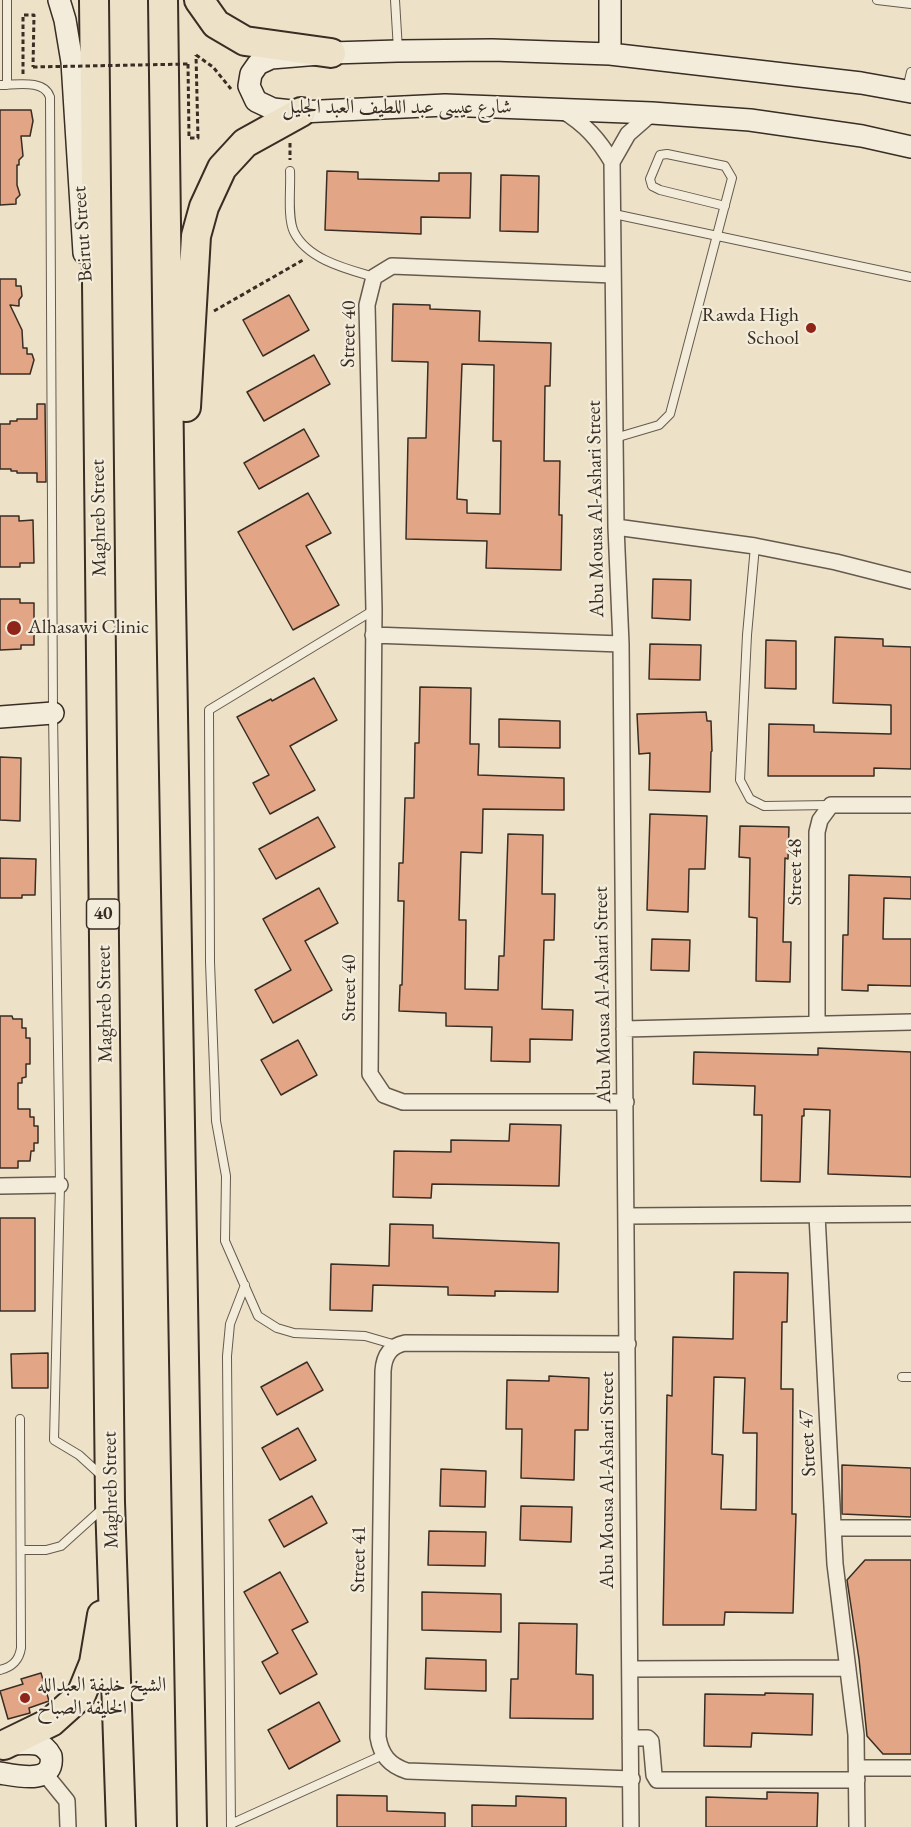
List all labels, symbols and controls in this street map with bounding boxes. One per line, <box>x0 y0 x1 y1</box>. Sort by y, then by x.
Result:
street label: شارع عيسى عبد اللطيف العبد الجليل <box>282 96 512 120</box>
street label: Beirut Street <box>68 185 98 283</box>
street label: Street 40 <box>336 300 362 368</box>
place label: Rawda High School <box>702 304 799 351</box>
marker: Rawda High School <box>804 321 818 335</box>
street label: Abu Mousa Al-Ashari Street <box>582 400 610 618</box>
street label: Maghreb Street <box>86 459 112 577</box>
place label: Alhasawi Clinic <box>28 616 149 640</box>
marker: Alhasawi Clinic <box>5 619 23 637</box>
street label: Street 48 <box>784 838 808 906</box>
street label: Abu Mousa Al-Ashari Street <box>589 886 617 1104</box>
road number: 40 <box>86 899 120 929</box>
street label: Maghreb Street <box>92 945 118 1063</box>
street label: Street 40 <box>338 954 362 1022</box>
street label: Abu Mousa Al-Ashari Street <box>596 1371 620 1589</box>
street label: Street 47 <box>794 1409 822 1477</box>
street label: Maghreb Street <box>98 1431 124 1549</box>
street label: Street 41 <box>346 1525 372 1593</box>
place label: الشيخ خليفة العبدالله الخليفة الصباح <box>37 1674 166 1721</box>
marker: الشيخ خليفة العبدالله الخليفة الصباح <box>18 1691 32 1705</box>

